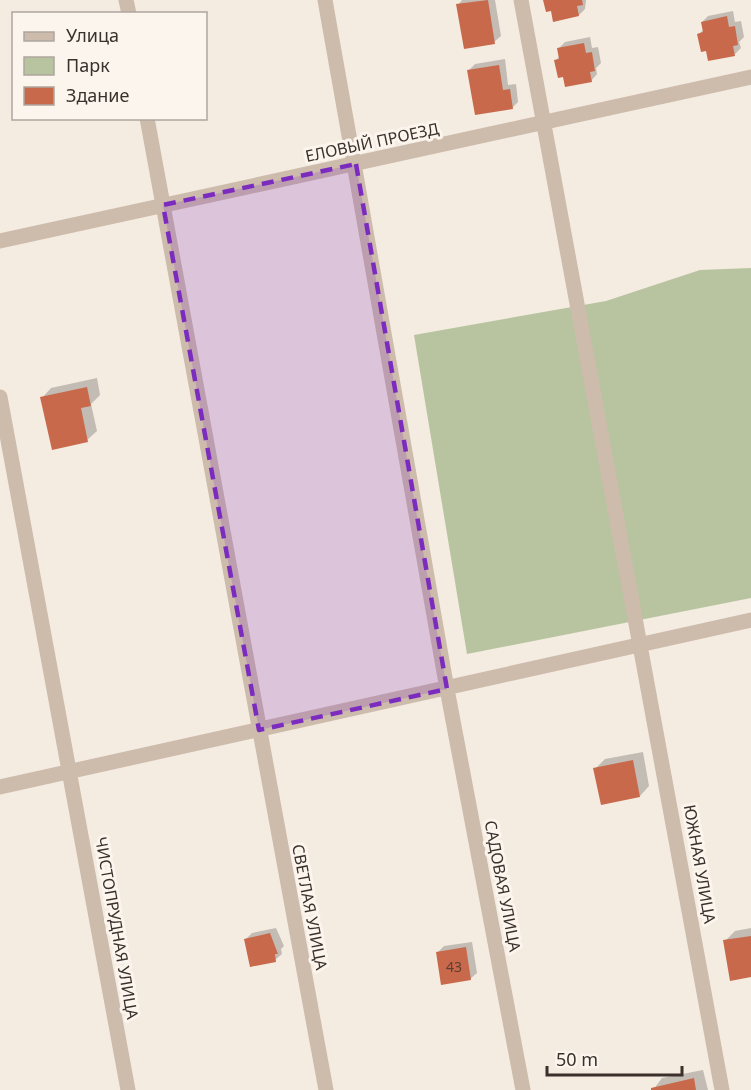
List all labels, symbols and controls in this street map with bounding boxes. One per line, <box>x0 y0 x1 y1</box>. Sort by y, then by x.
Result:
legend <box>12 12 207 120</box>
text: Улица <box>66 23 119 47</box>
text: Парк <box>66 53 110 77</box>
text: Здание <box>66 83 130 107</box>
street label: ЕЛОВЫЙ ПРОЕЗД <box>303 117 441 167</box>
street label: ЮЖНАЯ УЛИЦА <box>679 803 721 926</box>
street label: САДОВАЯ УЛИЦА <box>480 819 527 954</box>
street label: ЧИСТОПРУДНАЯ УЛИЦА <box>90 835 144 1022</box>
street label: СВЕТЛАЯ УЛИЦА <box>287 842 333 972</box>
house number: 43 <box>446 957 462 976</box>
scale bar <box>547 1039 682 1077</box>
text: 50 m <box>556 1047 598 1071</box>

